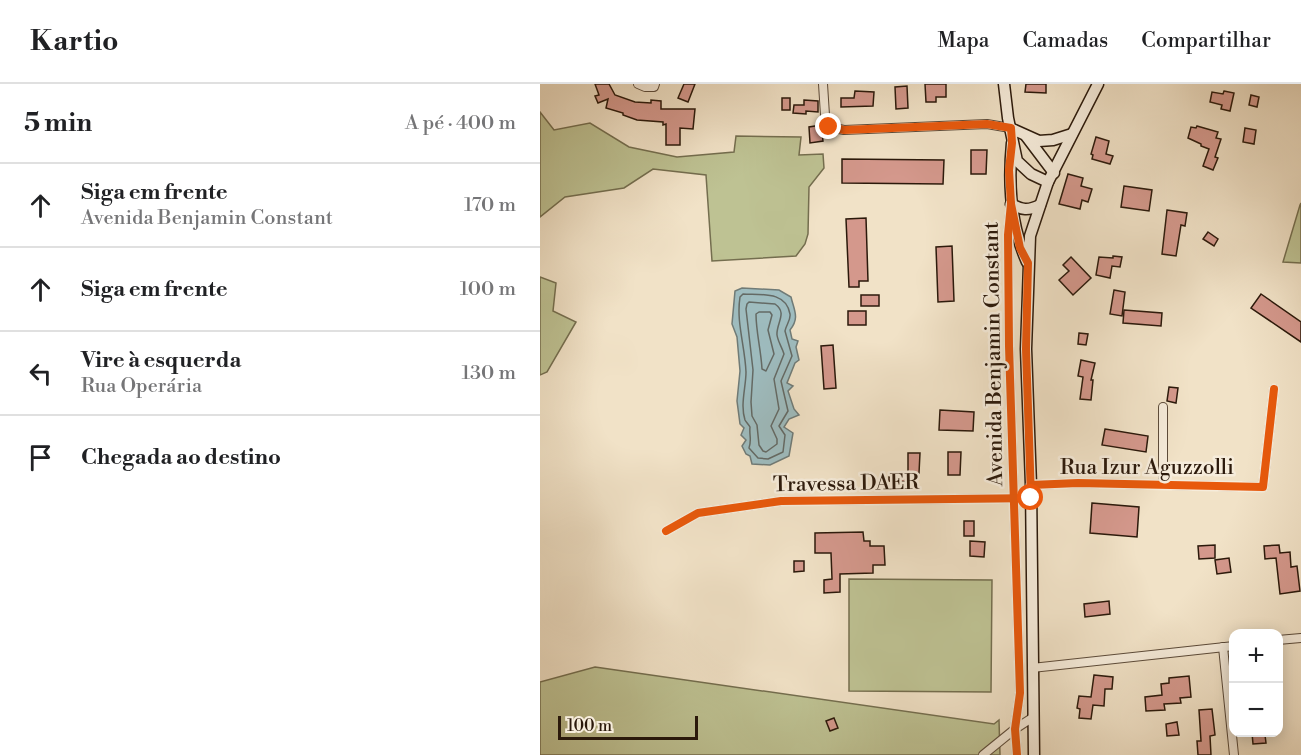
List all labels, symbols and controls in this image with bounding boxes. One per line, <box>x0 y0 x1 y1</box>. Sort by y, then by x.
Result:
text: Kartio <box>30 24 119 59</box>
text: Mapa <box>937 28 989 54</box>
text: Camadas <box>1022 28 1108 54</box>
text: Compartilhar <box>1141 28 1271 54</box>
text: 5 min <box>24 107 92 139</box>
text: A pé · 400 m <box>405 111 516 136</box>
route end <box>815 113 841 139</box>
text: Siga em frente <box>81 179 228 206</box>
icon: ahead <box>24 189 57 222</box>
text: 170 m <box>464 193 516 218</box>
text: Avenida Benjamin Constant <box>81 206 333 231</box>
street label: Avenida Benjamin Constant <box>979 221 1009 487</box>
icon: ahead <box>24 273 57 306</box>
text: Siga em frente <box>81 276 228 303</box>
text: 100 m <box>460 277 516 302</box>
text: Vire à esquerda <box>81 347 241 374</box>
icon: left <box>24 357 57 390</box>
text: 130 m <box>461 361 516 386</box>
text: Rua Operária <box>81 374 202 399</box>
icon: arrive <box>24 441 57 474</box>
text: Chegada ao destino <box>81 444 281 471</box>
street label: Rua Izur Aguzzolli <box>1060 455 1234 481</box>
street label: Travessa DAER <box>773 470 920 498</box>
route start <box>1017 484 1043 510</box>
map controls <box>1229 629 1283 737</box>
button: + <box>1229 629 1283 683</box>
button: − <box>1229 683 1283 737</box>
scale bar <box>558 713 698 740</box>
text: 100 m <box>567 716 612 736</box>

